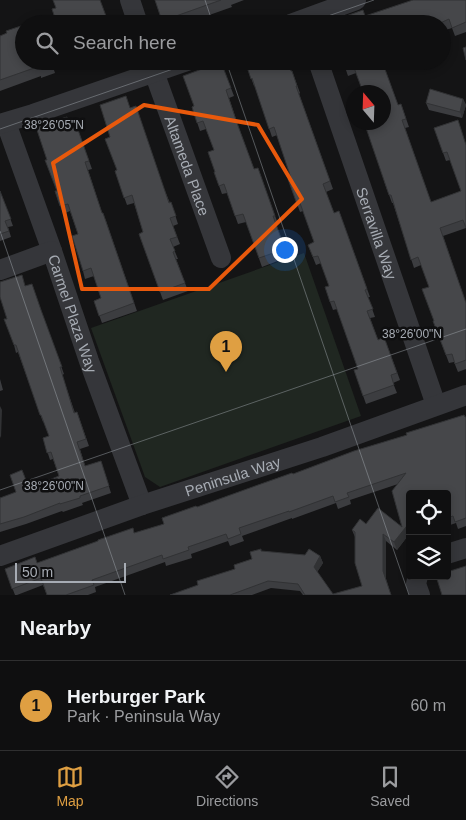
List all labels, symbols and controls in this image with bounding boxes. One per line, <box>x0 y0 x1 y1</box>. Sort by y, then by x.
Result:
search box <box>15 15 451 70</box>
icon: search <box>33 29 61 57</box>
text: Search here <box>73 32 177 53</box>
north arrow <box>346 85 391 130</box>
street label: Altameda Place <box>162 113 213 218</box>
text: 38°26'05"N <box>24 118 84 132</box>
street label: Serravilla Way <box>353 185 401 282</box>
your location <box>272 237 298 263</box>
street label: Carmel Plaza Way <box>45 252 101 375</box>
text: 38°26'00"N <box>382 327 442 341</box>
pin: 1 <box>210 331 242 372</box>
street label: Peninsula Way <box>183 452 283 499</box>
text: 38°26'00"N <box>24 479 84 493</box>
map controls <box>406 490 451 580</box>
button: locate <box>406 490 451 535</box>
button: layers <box>406 535 451 580</box>
scale bar <box>15 560 126 583</box>
text: 50 m <box>22 564 53 580</box>
text: Nearby <box>20 616 91 639</box>
text: Herburger Park <box>67 686 205 707</box>
text: 1 <box>32 697 40 714</box>
text: 60 m <box>410 697 446 714</box>
text: Park · Peninsula Way <box>67 708 220 725</box>
tab: Map <box>56 763 84 809</box>
tab: Directions <box>196 763 258 809</box>
tab: Saved <box>370 763 410 809</box>

